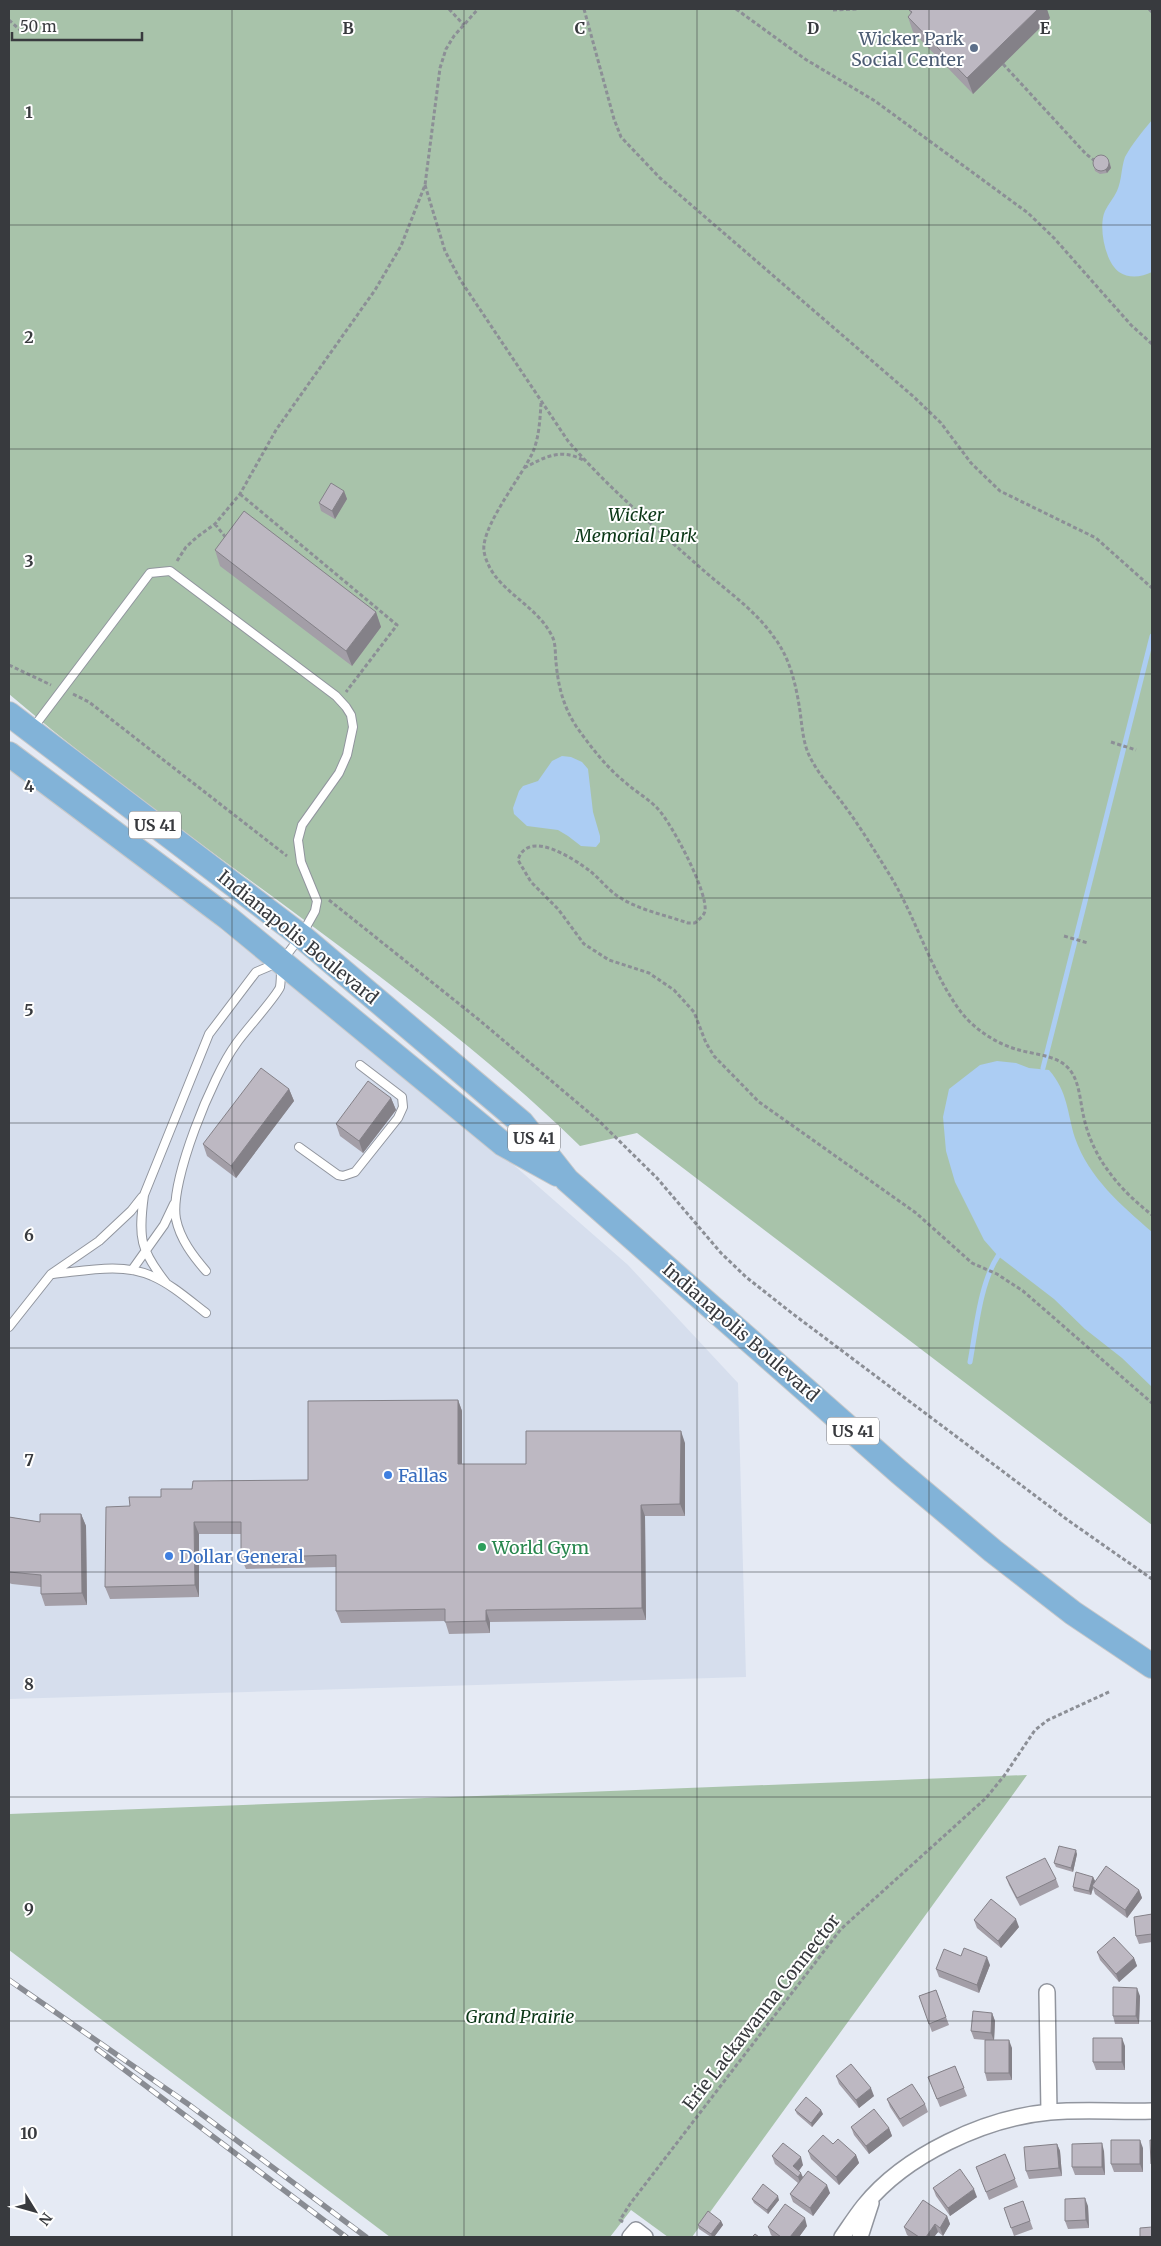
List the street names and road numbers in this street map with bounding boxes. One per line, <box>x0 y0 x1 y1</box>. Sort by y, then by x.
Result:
road number: US 41 <box>129 812 181 838</box>
street label: Indianapolis Boulevard <box>213 865 383 1009</box>
road number: US 41 <box>508 1124 560 1152</box>
street label: Indianapolis Boulevard <box>658 1258 824 1406</box>
road number: US 41 <box>827 1418 879 1444</box>
street label: Erie Lackawanna Connector <box>677 1909 845 2115</box>

